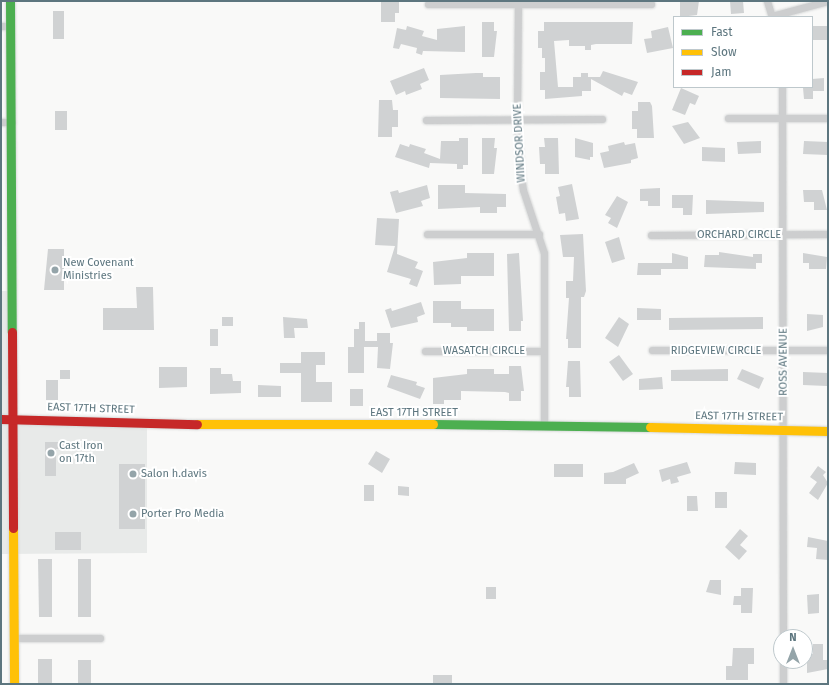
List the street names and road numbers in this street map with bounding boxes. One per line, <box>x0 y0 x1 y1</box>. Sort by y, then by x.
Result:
street label: WINDSOR DRIVE <box>511 103 529 183</box>
street label: ORCHARD CIRCLE <box>697 228 781 242</box>
street label: ROSS AVENUE <box>777 328 791 396</box>
street label: WASATCH CIRCLE <box>443 344 525 358</box>
street label: RIDGEVIEW CIRCLE <box>671 344 761 358</box>
street label: EAST 17TH STREET <box>47 401 135 417</box>
street label: EAST 17TH STREET <box>370 406 458 420</box>
street label: EAST 17TH STREET <box>695 410 783 424</box>

